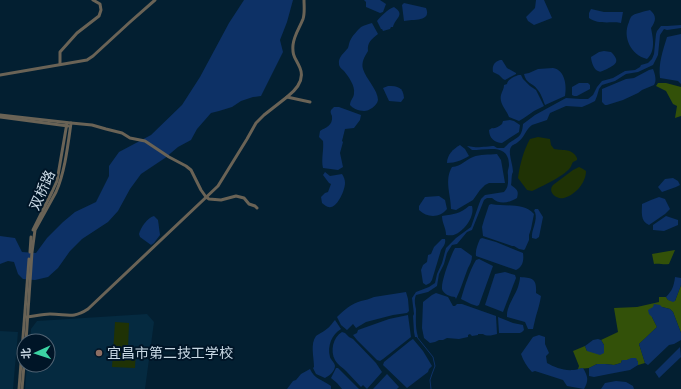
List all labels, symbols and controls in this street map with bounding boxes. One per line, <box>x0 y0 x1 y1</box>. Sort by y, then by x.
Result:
street label: 双桥路 <box>25 167 59 213</box>
north arrow <box>16 333 56 373</box>
place label: 宜昌市第二技工学校 <box>107 344 233 362</box>
text: 北 <box>19 348 33 359</box>
marker: 宜昌市第二技工学校 <box>94 348 104 358</box>

